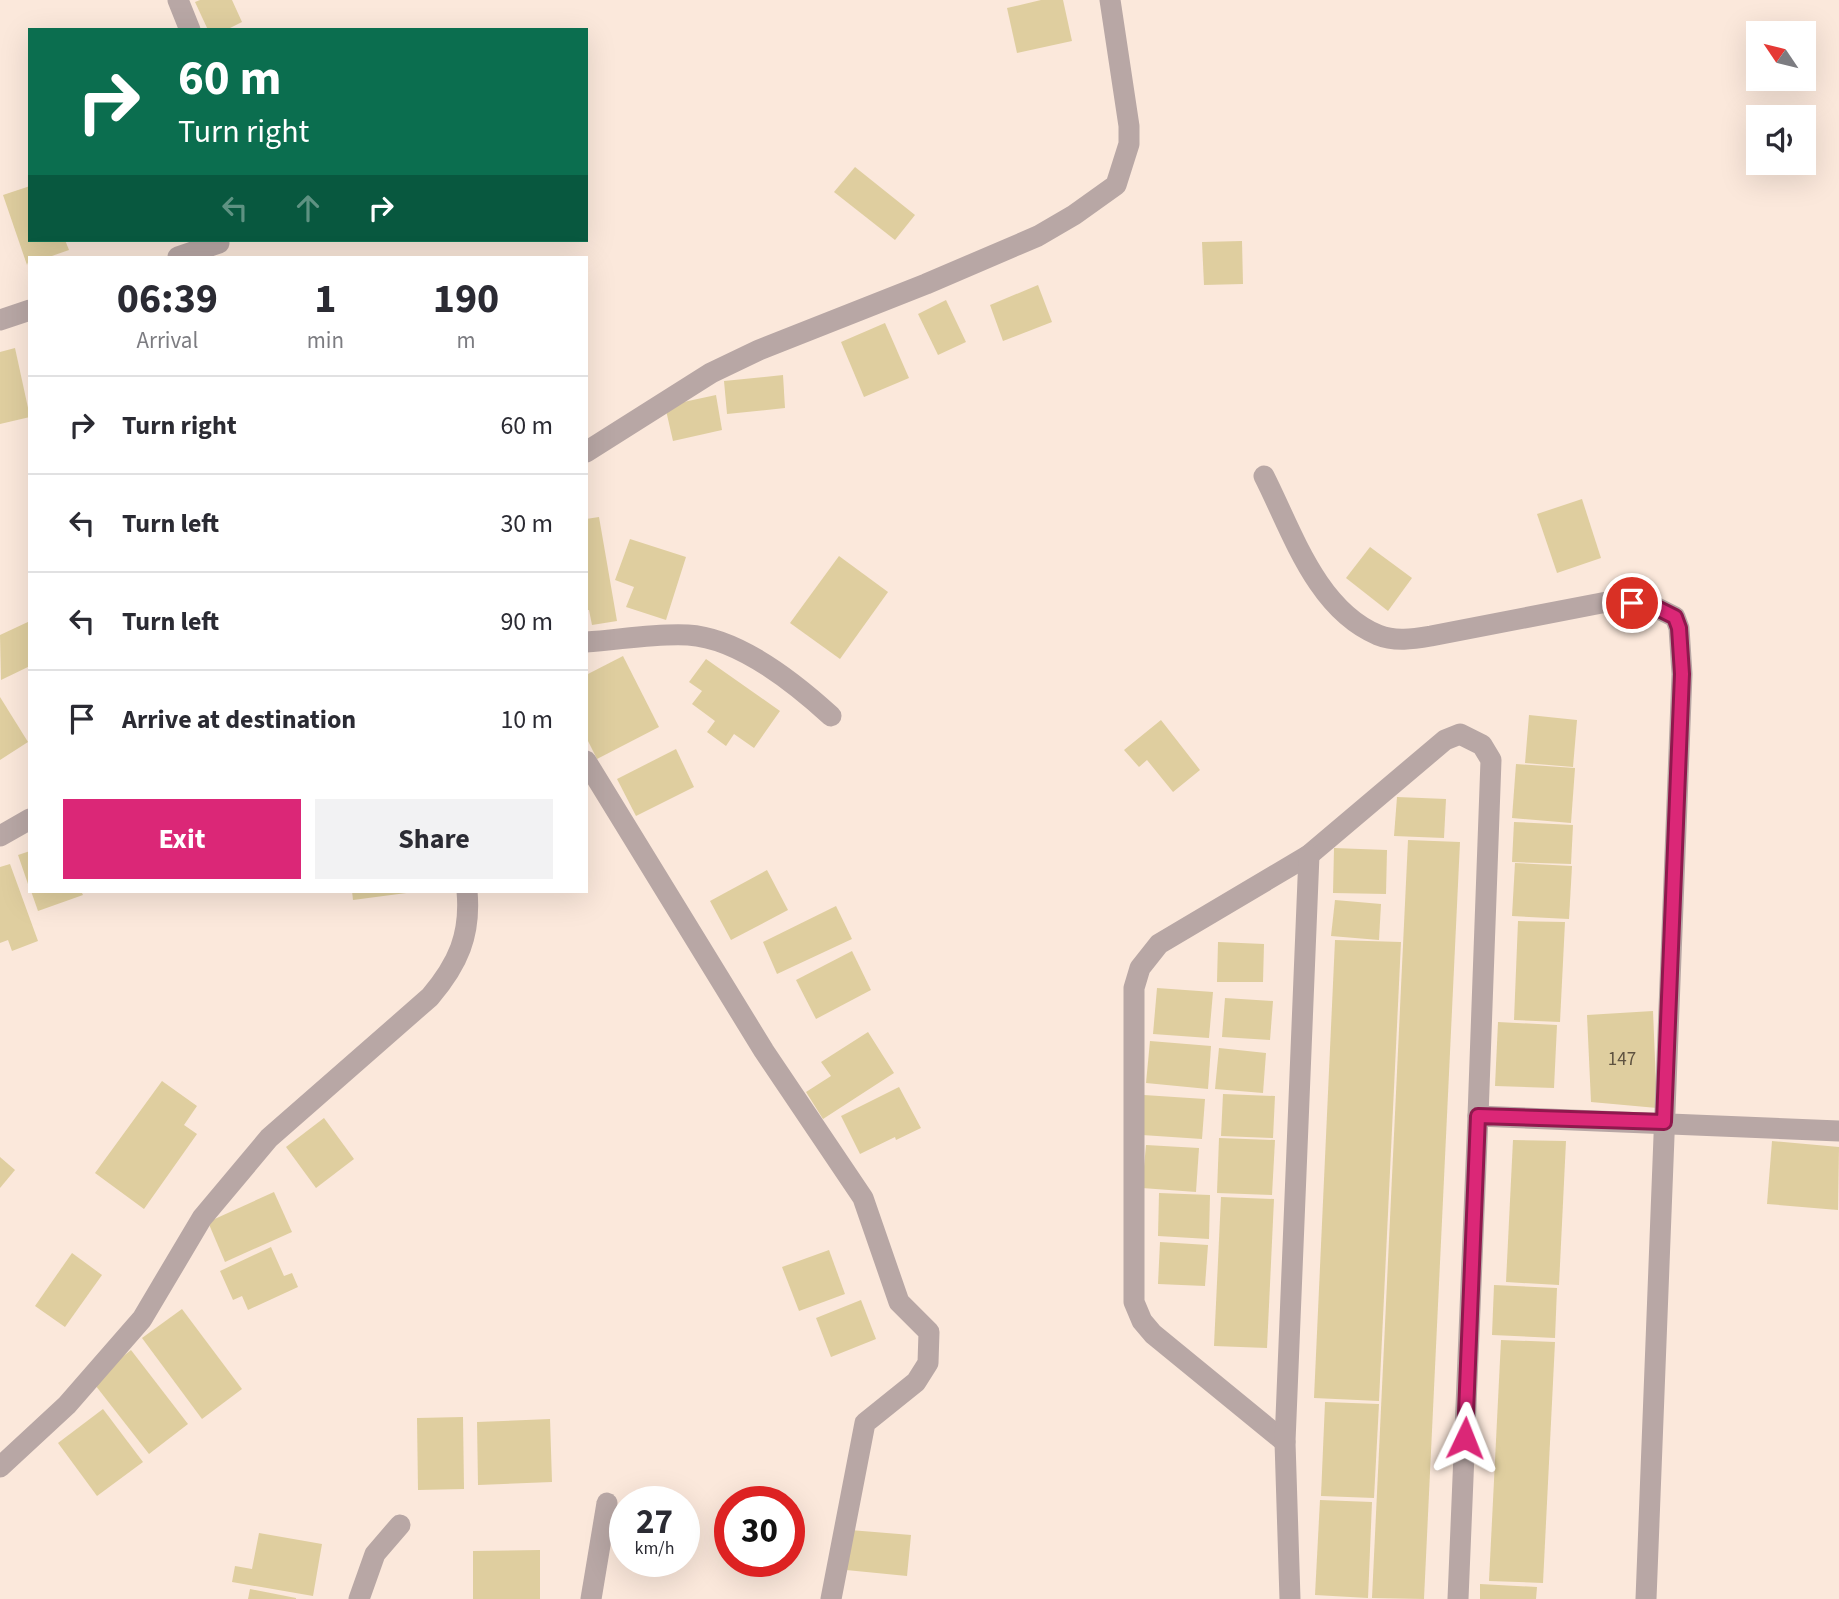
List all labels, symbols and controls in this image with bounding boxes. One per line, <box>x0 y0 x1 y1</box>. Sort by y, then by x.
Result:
north arrow <box>1746 21 1816 91</box>
map controls <box>1746 21 1816 175</box>
text: 60 m <box>178 44 282 114</box>
icon: right <box>63 56 154 147</box>
button: sound <box>1746 105 1816 175</box>
text: Turn right <box>178 109 309 155</box>
icon: left <box>216 189 254 227</box>
icon: ahead <box>289 189 327 227</box>
icon: right <box>362 189 400 227</box>
text: 06:39 <box>117 269 218 329</box>
text: 1 <box>314 269 336 329</box>
text: 190 <box>433 269 499 329</box>
text: Arrival <box>136 324 198 357</box>
text: min <box>307 324 344 357</box>
text: m <box>456 324 476 357</box>
icon: right <box>63 406 101 444</box>
text: Turn right <box>122 407 237 444</box>
text: 60 m <box>500 407 553 444</box>
icon: left <box>63 504 101 542</box>
text: Turn left <box>122 505 219 542</box>
text: 30 m <box>500 505 553 542</box>
pin <box>1602 573 1662 633</box>
icon: arrive <box>1613 584 1651 622</box>
icon: left <box>63 602 101 640</box>
text: Turn left <box>122 603 219 640</box>
text: 90 m <box>500 603 553 640</box>
icon: arrive <box>63 700 101 738</box>
text: Arrive at destination <box>122 701 356 738</box>
text: 10 m <box>500 701 553 738</box>
button: Exit <box>63 799 301 879</box>
button: Share <box>315 799 553 879</box>
house number: 147 <box>1608 1046 1636 1073</box>
position arrow <box>1428 1401 1502 1475</box>
speed limit sign: 30 <box>714 1486 805 1577</box>
text: 27 <box>636 1497 673 1547</box>
text: km/h <box>635 1536 674 1561</box>

